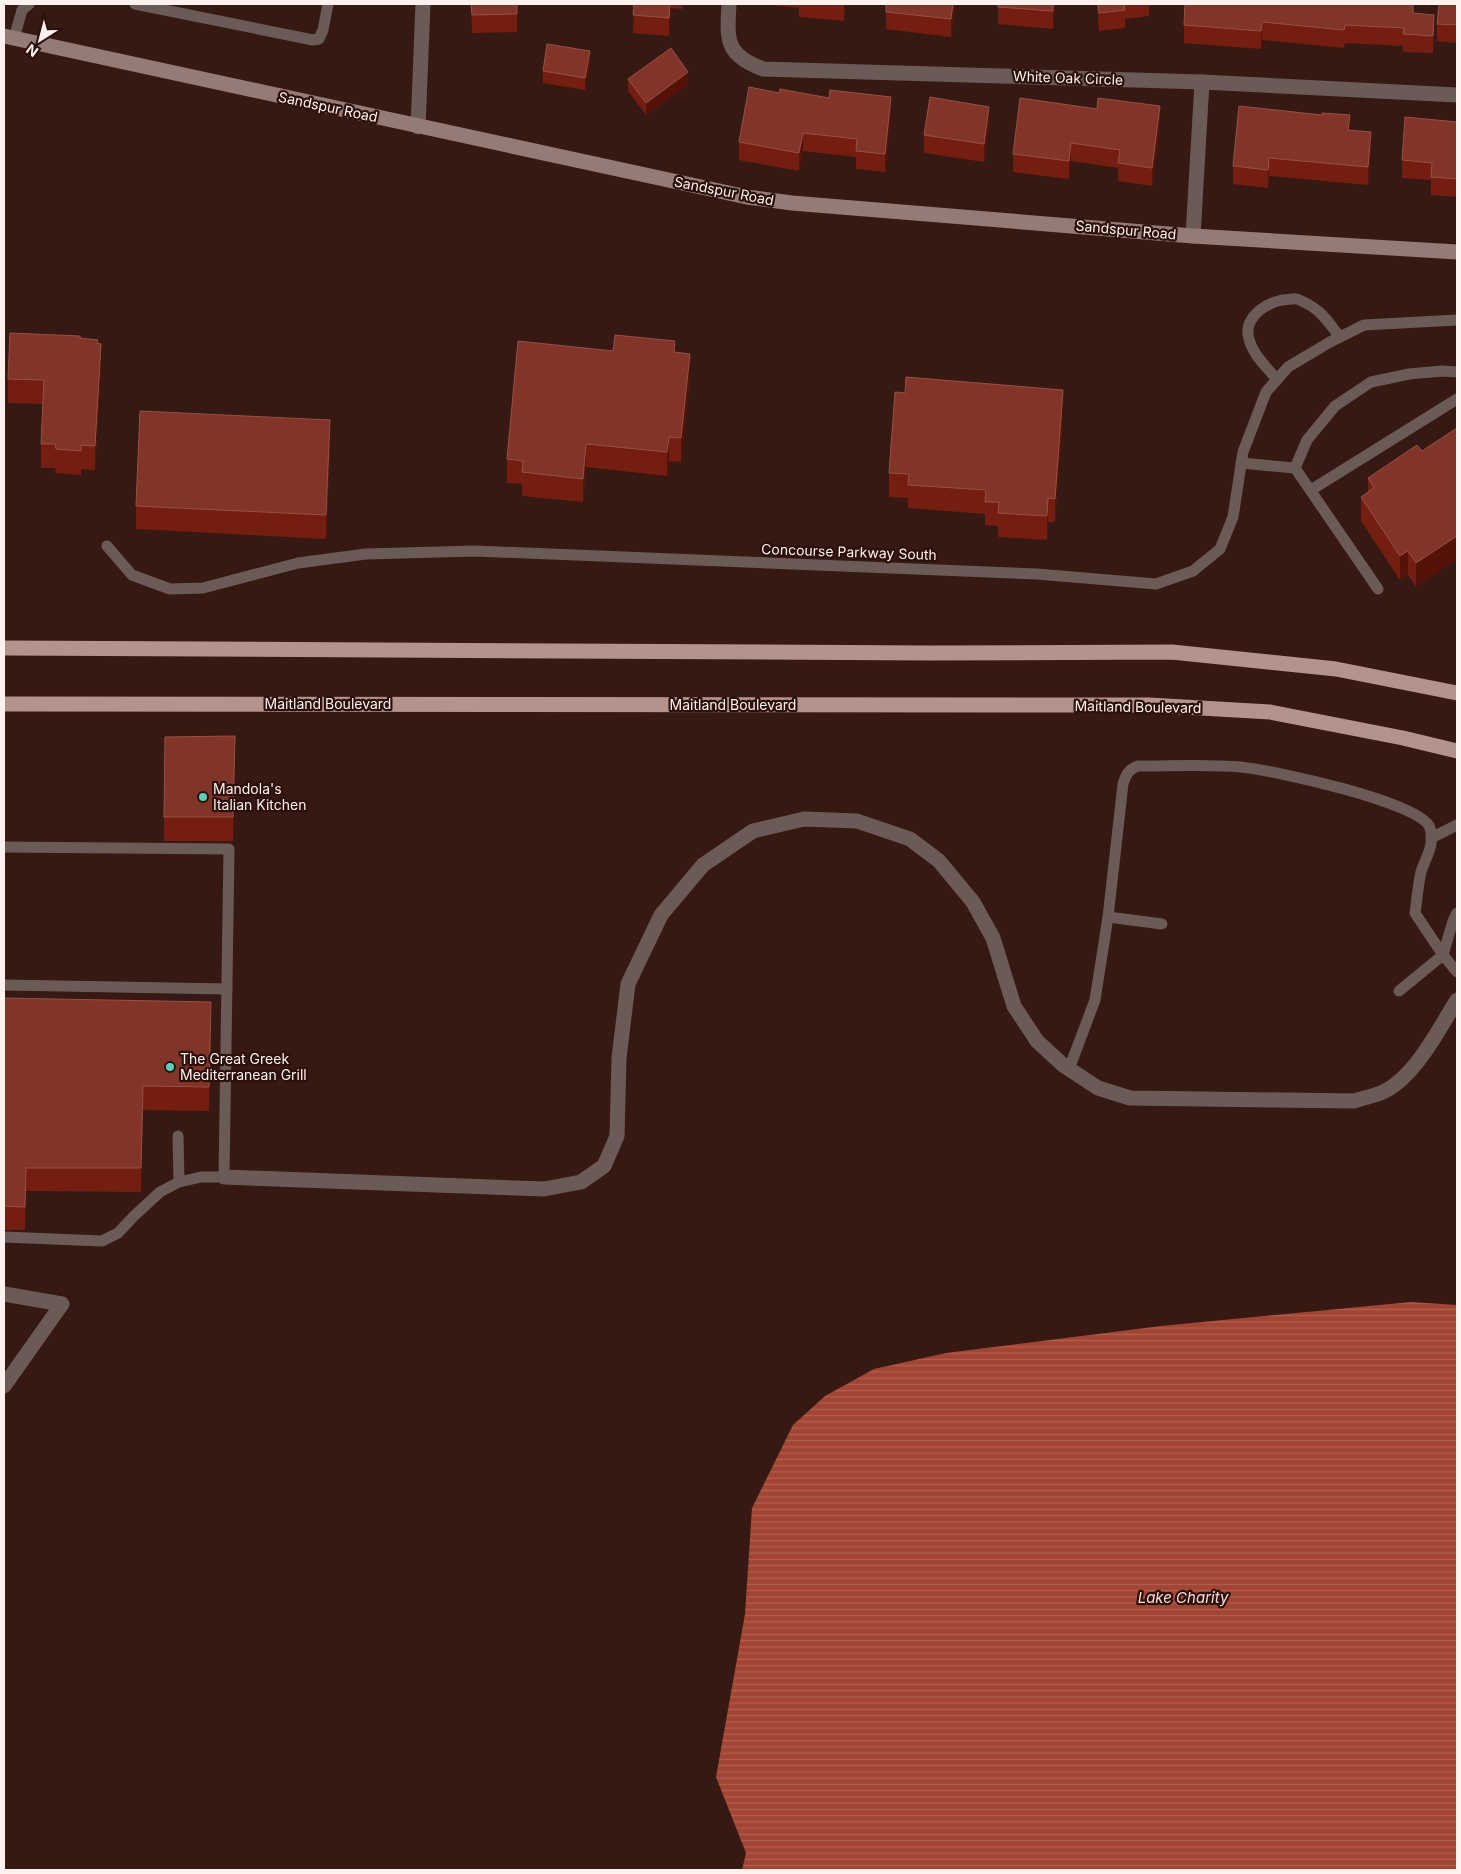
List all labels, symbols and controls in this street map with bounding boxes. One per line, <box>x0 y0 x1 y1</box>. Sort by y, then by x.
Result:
north arrow <box>15 15 65 65</box>
text: N <box>23 41 41 61</box>
street label: White Oak Circle <box>1013 67 1123 88</box>
street label: Sandspur Road <box>277 88 379 125</box>
street label: Sandspur Road <box>673 173 775 208</box>
street label: Sandspur Road <box>1075 217 1177 242</box>
street label: Concourse Parkway South <box>761 540 937 563</box>
street label: Maitland Boulevard <box>265 695 391 712</box>
street label: Maitland Boulevard <box>670 696 796 713</box>
street label: Maitland Boulevard <box>1074 697 1202 716</box>
place label: Mandola's Italian Kitchen <box>213 780 307 813</box>
marker: Mandola's Italian Kitchen <box>197 791 209 803</box>
place label: The Great Greek Mediterranean Grill <box>180 1050 307 1083</box>
marker: The Great Greek Mediterranean Grill <box>164 1061 176 1073</box>
water label: Lake Charity <box>1138 1588 1229 1607</box>

